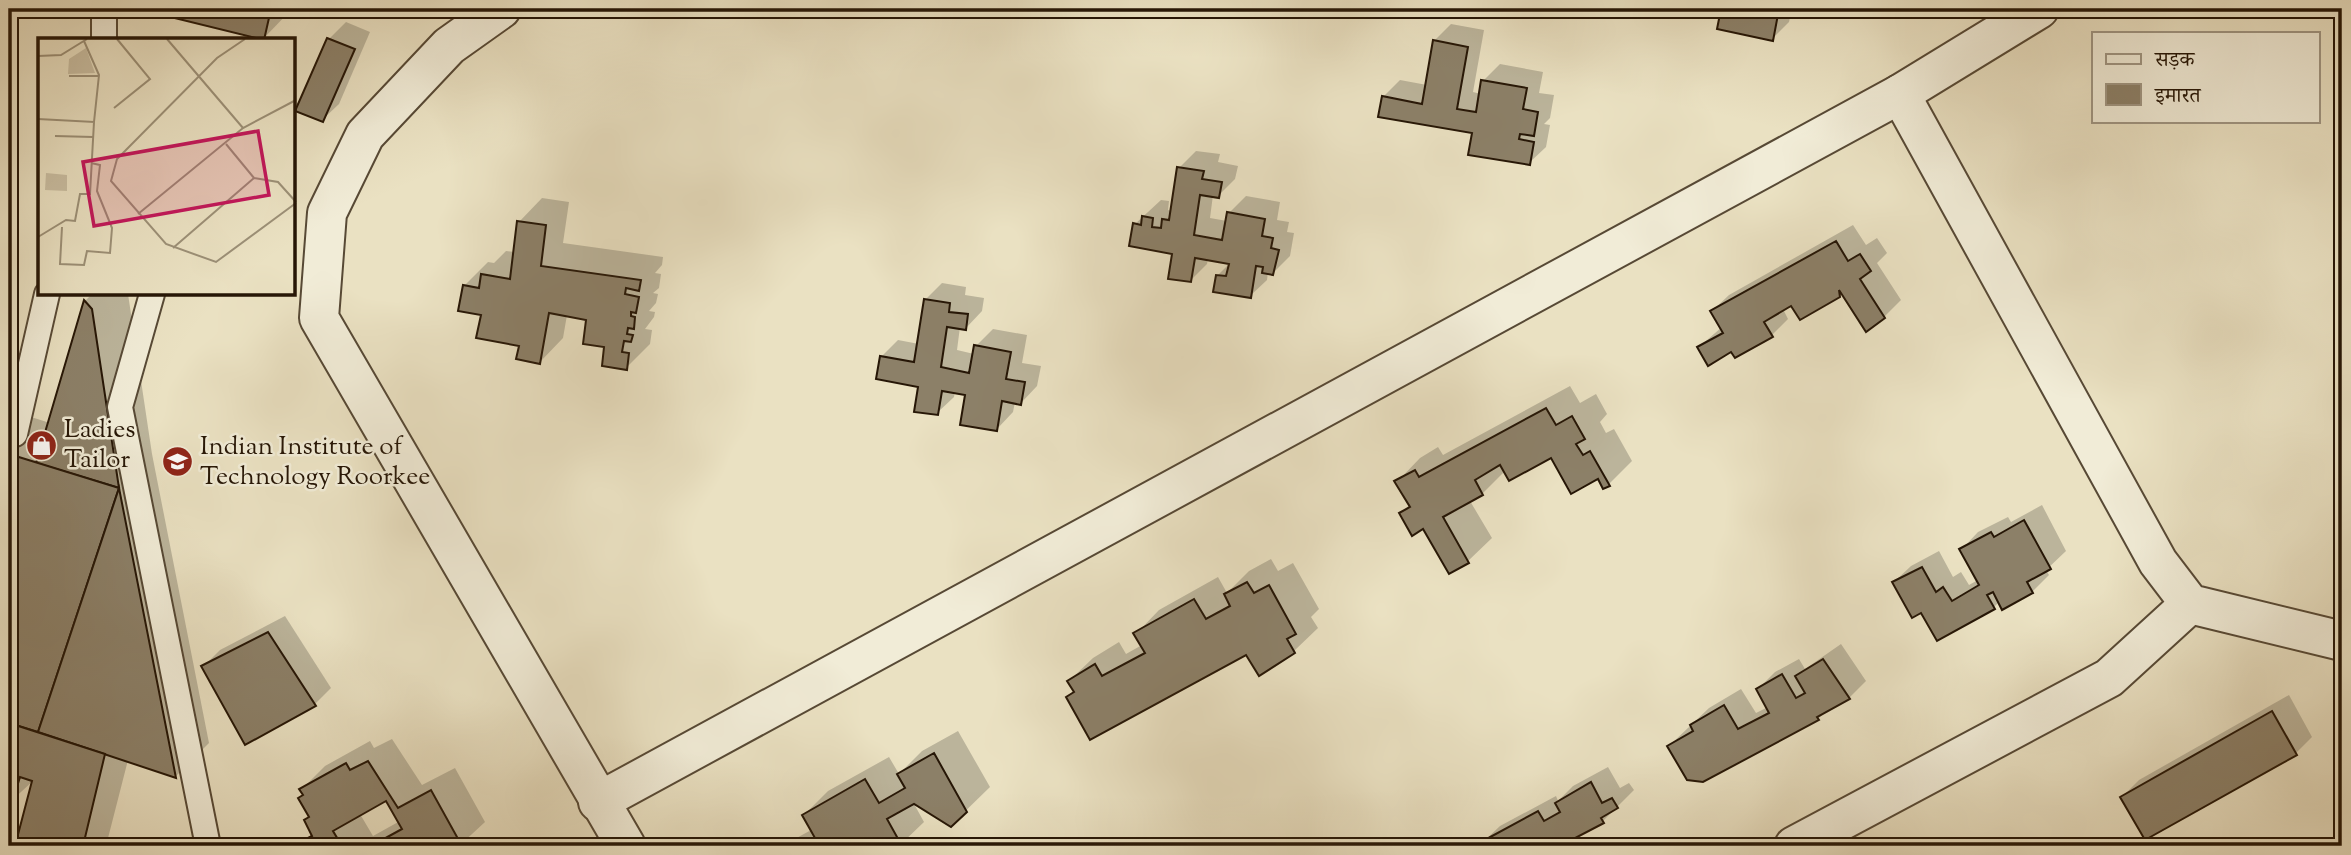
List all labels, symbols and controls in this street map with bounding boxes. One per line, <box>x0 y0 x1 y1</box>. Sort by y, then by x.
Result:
legend <box>2092 32 2320 122</box>
inset map <box>38 38 296 296</box>
text: सड़क <box>2154 46 2195 76</box>
text: इमारत <box>2154 82 2202 112</box>
place label: Ladies Tailor <box>64 412 136 479</box>
shop icon: Ladies Tailor <box>24 428 58 462</box>
place label: Indian Institute of Technology Roorkee <box>200 429 430 496</box>
school or university icon: Indian Institute of Technology Roorkee <box>160 445 194 479</box>

